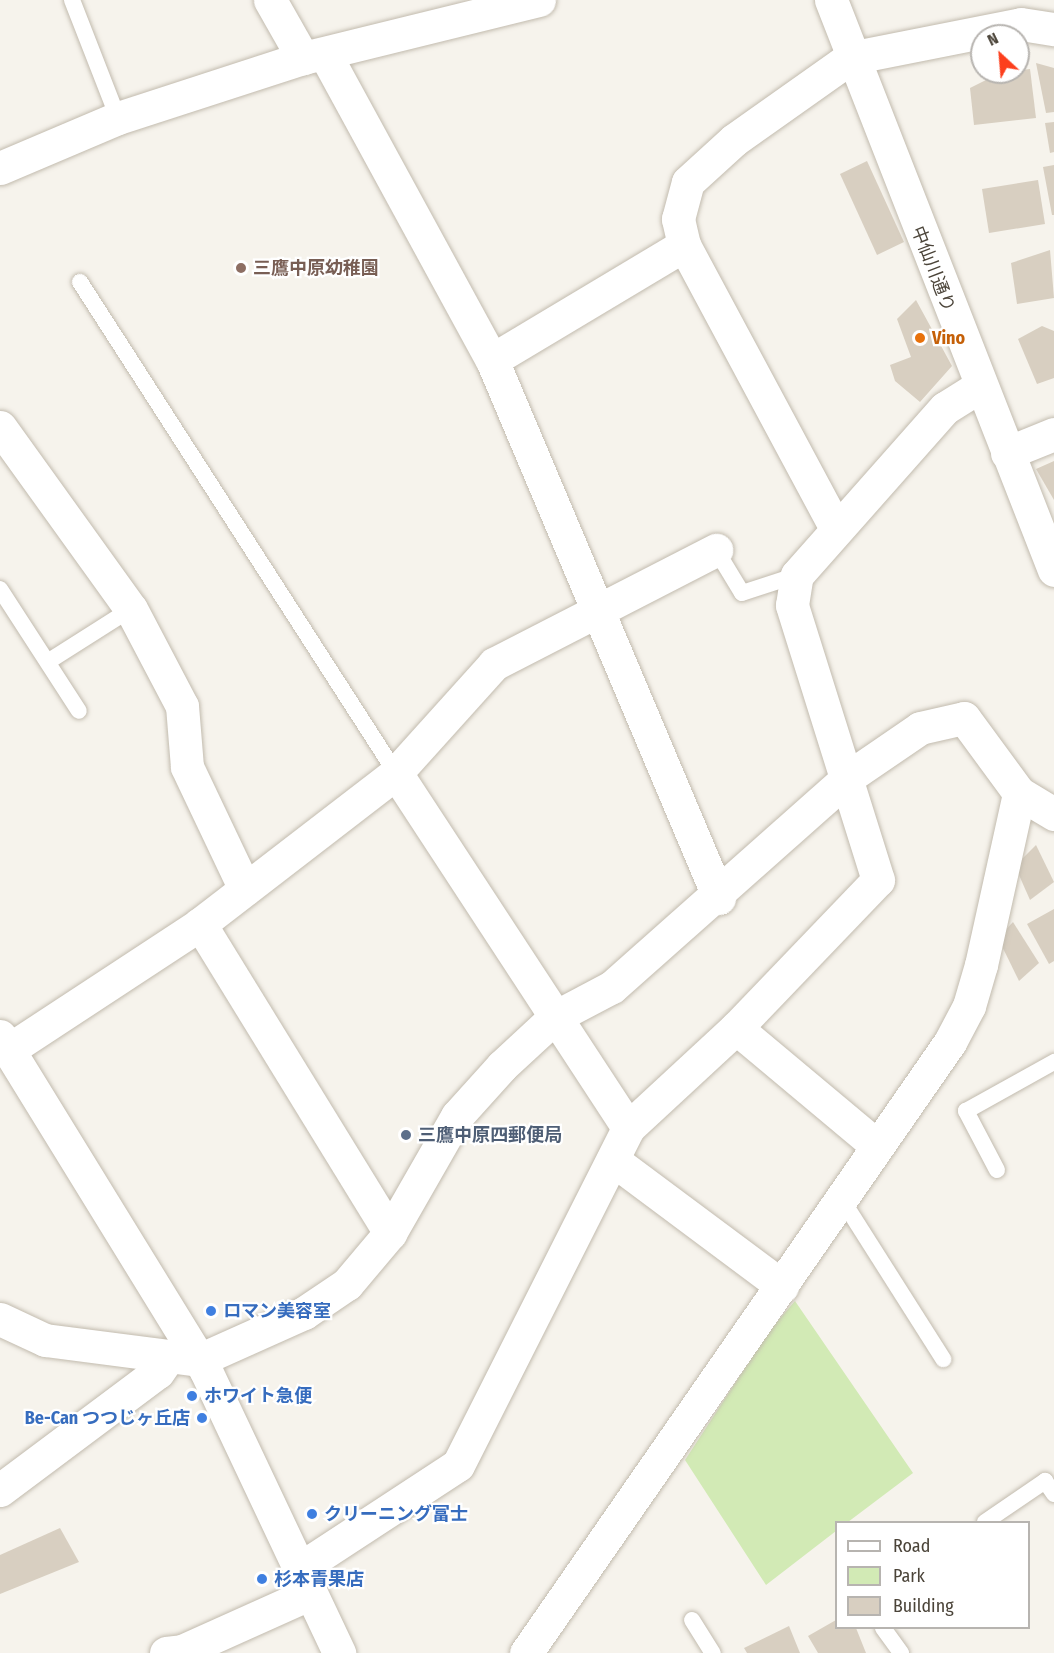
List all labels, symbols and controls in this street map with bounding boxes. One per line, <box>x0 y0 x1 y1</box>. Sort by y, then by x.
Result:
north arrow <box>970 24 1030 84</box>
text: N <box>984 29 1001 50</box>
street label: 中仙川通り <box>907 223 959 315</box>
place label: 三鷹中原幼稚園 <box>253 257 379 279</box>
marker: 三鷹中原幼稚園 <box>234 261 248 275</box>
place label: Vino <box>932 327 965 349</box>
marker: Vino <box>913 331 927 345</box>
place label: 三鷹中原四郵便局 <box>418 1124 562 1146</box>
marker: 三鷹中原四郵便局 <box>399 1128 413 1142</box>
place label: ロマン美容室 <box>223 1300 331 1322</box>
marker: ロマン美容室 <box>204 1304 218 1318</box>
place label: ホワイト急便 <box>204 1385 312 1407</box>
marker: ホワイト急便 <box>185 1389 199 1403</box>
place label: Be-Can つつじヶ丘店 <box>25 1407 190 1429</box>
marker: Be-Can つつじヶ丘店 <box>195 1411 209 1425</box>
place label: クリーニング富士 <box>324 1503 468 1525</box>
marker: クリーニング富士 <box>305 1507 319 1521</box>
legend <box>835 1521 1030 1629</box>
text: Road <box>893 1535 930 1557</box>
text: Park <box>893 1565 925 1587</box>
place label: 杉本青果店 <box>274 1568 364 1590</box>
marker: 杉本青果店 <box>255 1572 269 1586</box>
text: Building <box>893 1595 954 1617</box>

